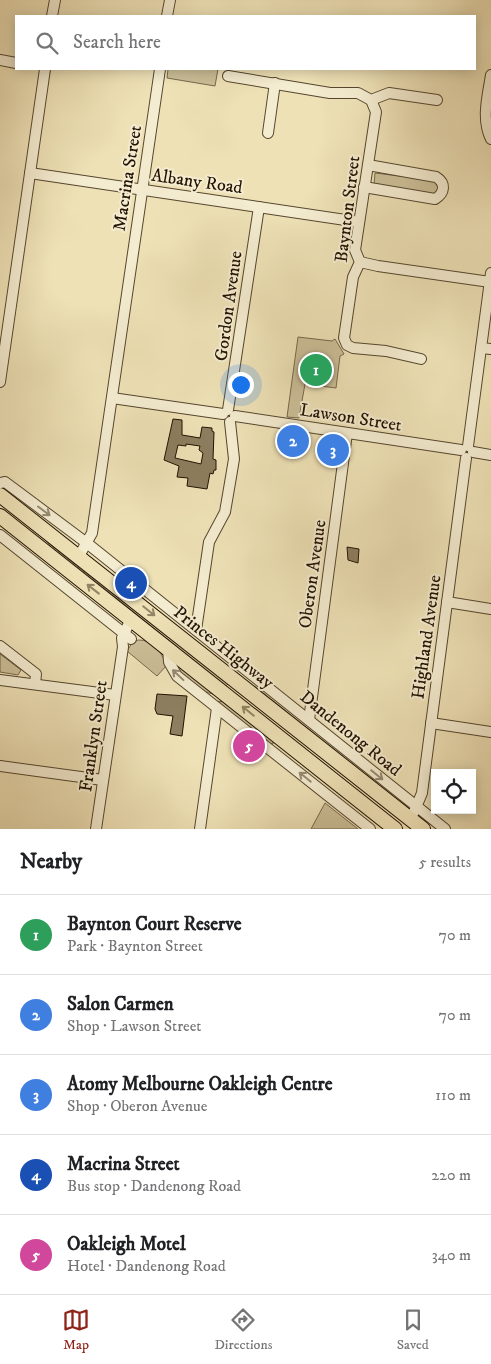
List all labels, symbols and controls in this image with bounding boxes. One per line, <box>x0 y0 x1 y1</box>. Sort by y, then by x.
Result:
search box <box>15 15 476 70</box>
icon: search <box>33 29 61 57</box>
text: Search here <box>73 31 161 54</box>
street label: Macrina Street <box>109 124 147 233</box>
street label: Baynton Street <box>331 154 365 264</box>
street label: Albany Road <box>150 165 244 199</box>
street label: Gordon Avenue <box>210 250 248 363</box>
pin: 1 <box>300 351 332 389</box>
your location <box>228 372 254 398</box>
street label: Lawson Street <box>298 399 403 437</box>
pin: 2 <box>277 422 309 460</box>
pin: 3 <box>317 431 349 469</box>
one-way arrow <box>37 506 51 516</box>
street label: Oberon Avenue <box>294 519 331 630</box>
pin: 4 <box>115 564 147 602</box>
street label: Highland Avenue <box>407 574 447 701</box>
one-way arrow <box>86 584 100 594</box>
street label: Princes Highway <box>169 602 278 694</box>
one-way arrow <box>142 606 155 617</box>
one-way arrow <box>172 669 185 681</box>
street label: Franklyn Street <box>75 679 113 793</box>
street label: Dandenong Road <box>295 686 406 781</box>
one-way arrow <box>242 706 255 717</box>
pin: 5 <box>233 727 265 765</box>
one-way arrow <box>370 769 383 780</box>
map controls <box>431 769 476 814</box>
button: locate <box>431 769 476 814</box>
one-way arrow <box>299 771 312 782</box>
text: Nearby <box>20 849 82 875</box>
text: 5 results <box>419 852 471 872</box>
text: Baynton Court Reserve <box>67 913 242 936</box>
text: 1 <box>33 925 39 945</box>
text: 70 m <box>439 925 471 945</box>
text: Park · Baynton Street <box>67 936 203 956</box>
text: Salon Carmen <box>67 993 174 1016</box>
text: 2 <box>32 1005 40 1025</box>
text: 70 m <box>439 1005 471 1025</box>
text: Shop · Lawson Street <box>67 1016 202 1036</box>
text: Atomy Melbourne Oakleigh Centre <box>67 1073 333 1096</box>
text: 3 <box>33 1085 39 1105</box>
text: 110 m <box>435 1085 471 1105</box>
text: Shop · Oberon Avenue <box>67 1096 207 1116</box>
text: Macrina Street <box>67 1153 180 1176</box>
text: 4 <box>31 1165 41 1185</box>
text: 220 m <box>431 1165 471 1185</box>
text: Bus stop · Dandenong Road <box>67 1176 241 1196</box>
text: Oakleigh Motel <box>67 1233 186 1256</box>
text: 5 <box>32 1245 40 1265</box>
text: 340 m <box>432 1245 471 1265</box>
text: Hotel · Dandenong Road <box>67 1256 226 1276</box>
tab: Map <box>62 1306 90 1354</box>
tab: Directions <box>214 1306 272 1354</box>
tab: Saved <box>397 1306 429 1354</box>

